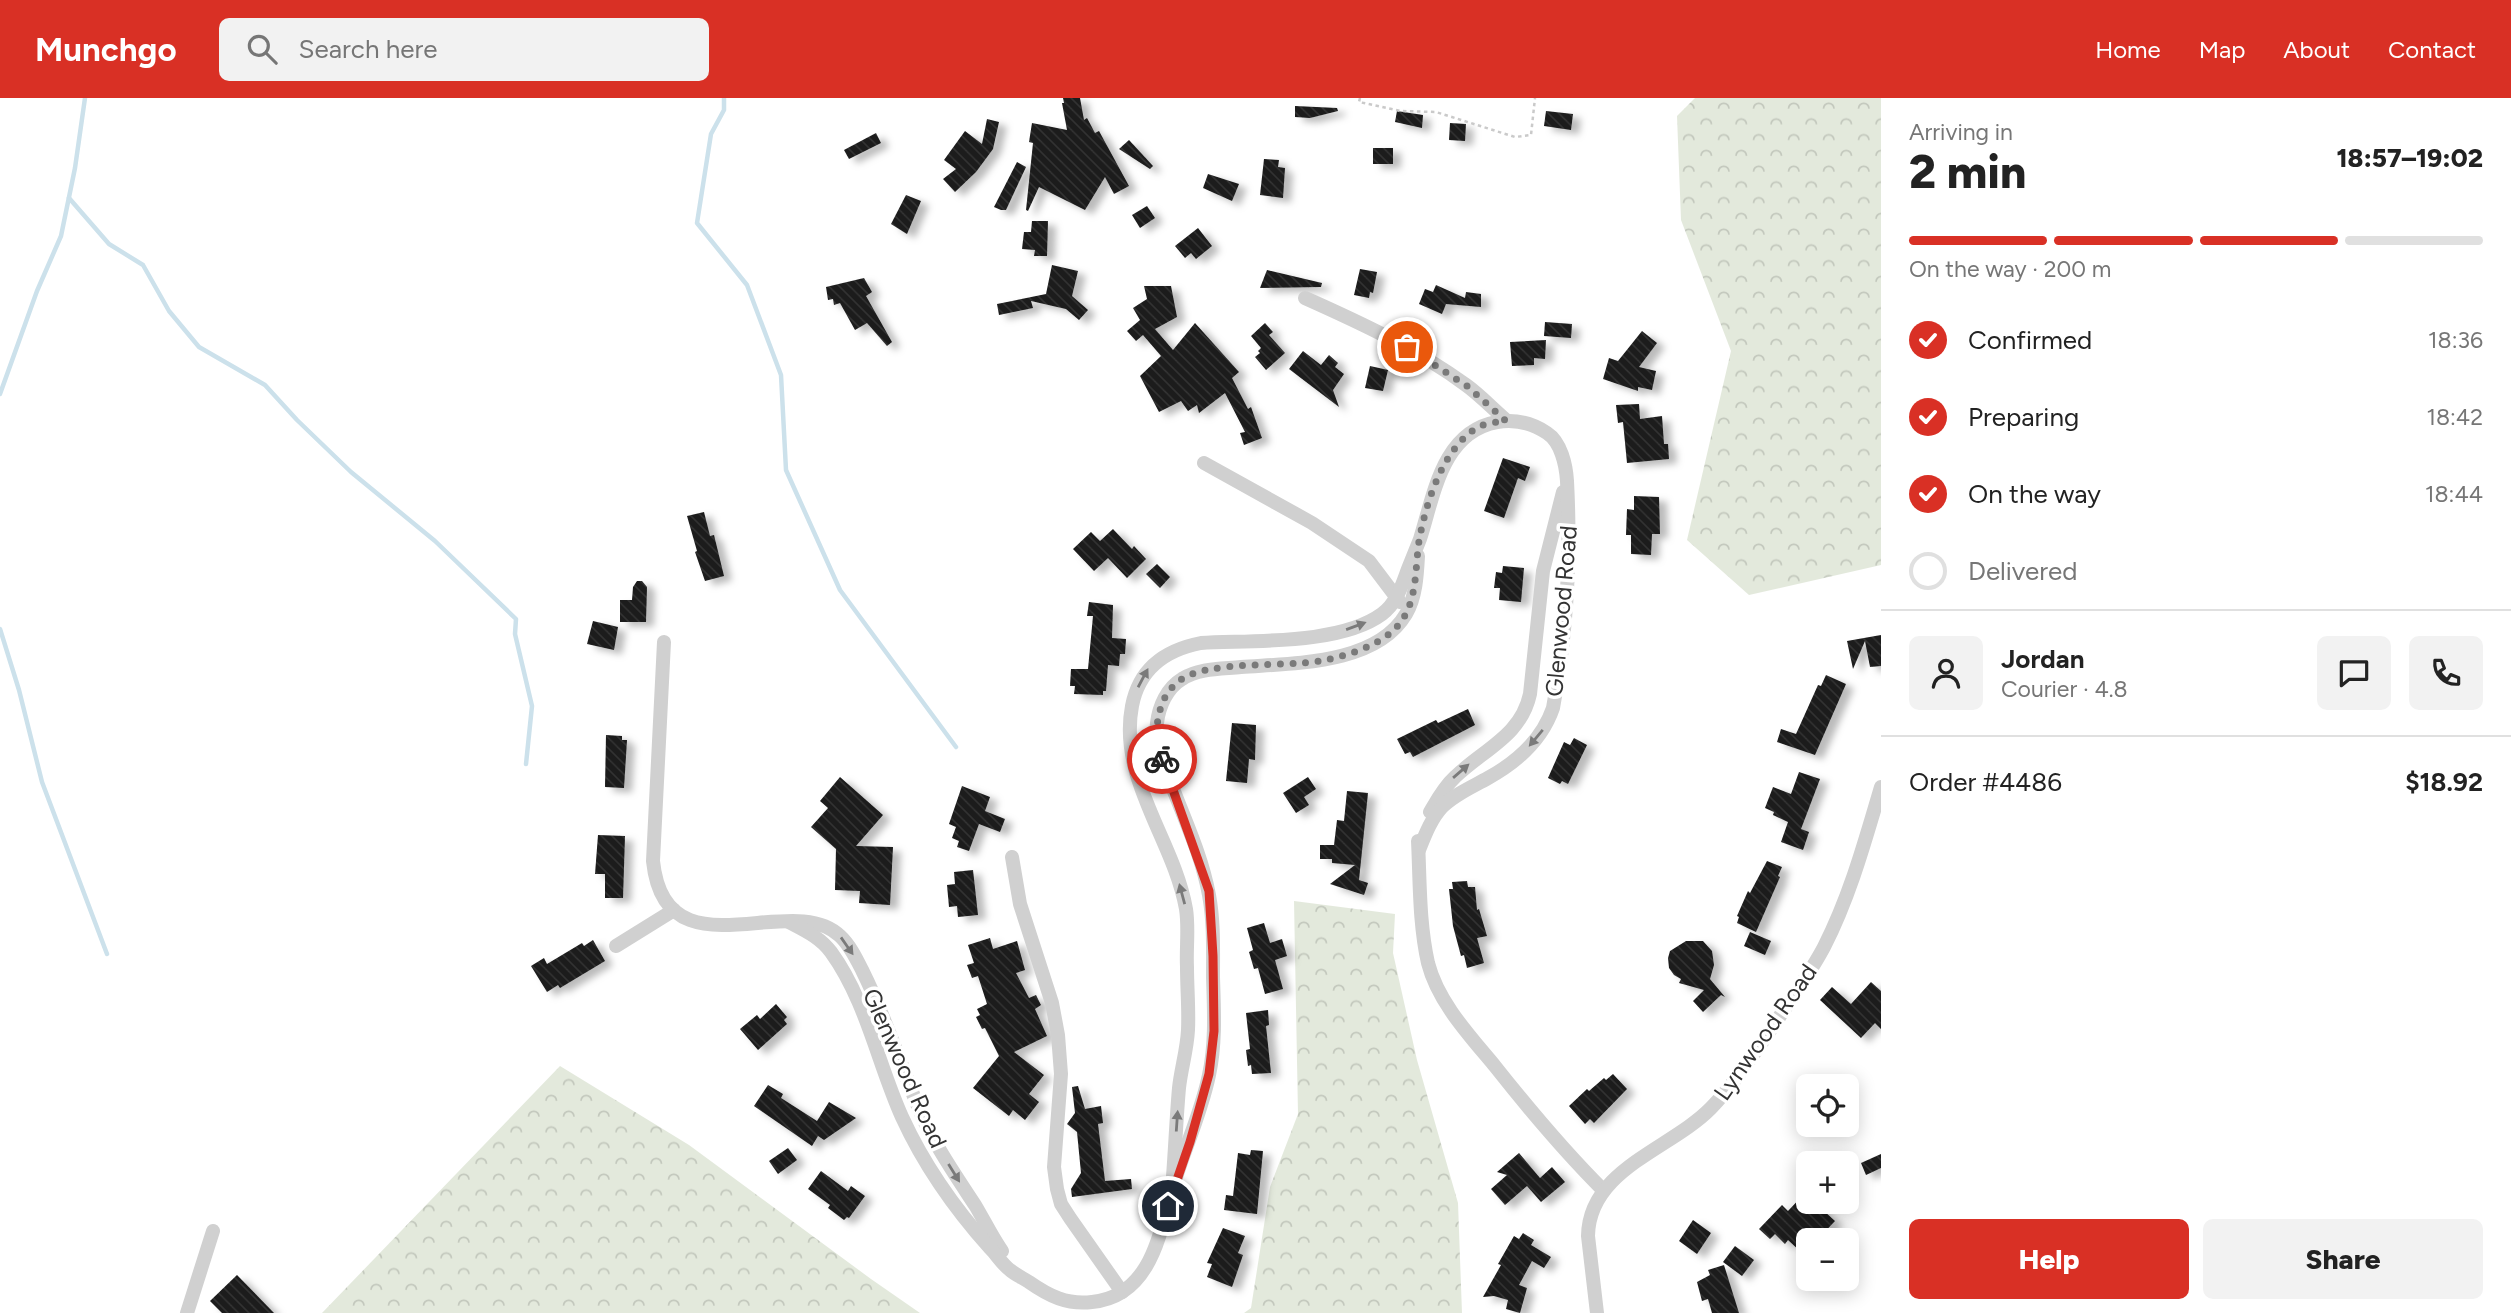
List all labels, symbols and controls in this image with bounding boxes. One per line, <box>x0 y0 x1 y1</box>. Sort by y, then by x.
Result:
search box <box>219 18 709 81</box>
text: Munchgo <box>35 30 177 69</box>
icon: search <box>243 30 281 68</box>
text: Search here <box>299 33 438 65</box>
text: Home <box>2095 35 2161 64</box>
text: Map <box>2199 35 2245 64</box>
text: About <box>2283 35 2350 64</box>
text: Contact <box>2388 35 2476 64</box>
text: Arriving in <box>1909 118 2013 146</box>
text: 18:57–19:02 <box>2336 142 2483 174</box>
text: 2 min <box>1909 144 2026 200</box>
text: On the way · 200 m <box>1909 255 2111 283</box>
pin <box>1377 317 1437 377</box>
icon: check <box>1909 321 1947 359</box>
text: Confirmed <box>1968 324 2092 356</box>
text: 18:36 <box>2428 326 2483 354</box>
icon: bag <box>1388 328 1426 366</box>
icon: check <box>1909 398 1947 436</box>
text: Preparing <box>1968 401 2079 433</box>
text: 18:42 <box>2426 403 2483 431</box>
icon: check <box>1909 475 1947 513</box>
text: On the way <box>1968 478 2101 510</box>
text: 18:44 <box>2425 480 2483 508</box>
street label: Glenwood Road <box>1539 524 1583 698</box>
text: Delivered <box>1968 555 2077 587</box>
one-way arrow <box>1345 620 1366 631</box>
button: person <box>1909 636 1983 710</box>
button: chat <box>2317 636 2391 710</box>
button: phone <box>2409 636 2483 710</box>
text: Jordan <box>2001 643 2084 675</box>
one-way arrow <box>1137 669 1149 688</box>
text: Courier · 4.8 <box>2001 675 2128 703</box>
courier <box>1127 724 1197 794</box>
one-way arrow <box>1529 730 1544 747</box>
icon: bike <box>1143 740 1181 778</box>
one-way arrow <box>1453 764 1470 779</box>
text: Order #4486 <box>1909 766 2062 798</box>
text: $18.92 <box>2405 766 2483 798</box>
one-way arrow <box>1176 883 1187 905</box>
one-way arrow <box>841 936 854 956</box>
street label: Lynwood Road <box>1707 958 1823 1106</box>
street label: Glenwood Road <box>857 984 953 1152</box>
map controls <box>1796 1074 1859 1291</box>
button: locate <box>1796 1074 1859 1137</box>
one-way arrow <box>1172 1109 1183 1131</box>
button: + <box>1796 1151 1859 1214</box>
one-way arrow <box>948 1163 961 1183</box>
pin <box>1138 1176 1198 1236</box>
icon: home <box>1149 1187 1187 1225</box>
button: Help <box>1909 1219 2189 1299</box>
button: Share <box>2203 1219 2483 1299</box>
button: − <box>1796 1228 1859 1291</box>

